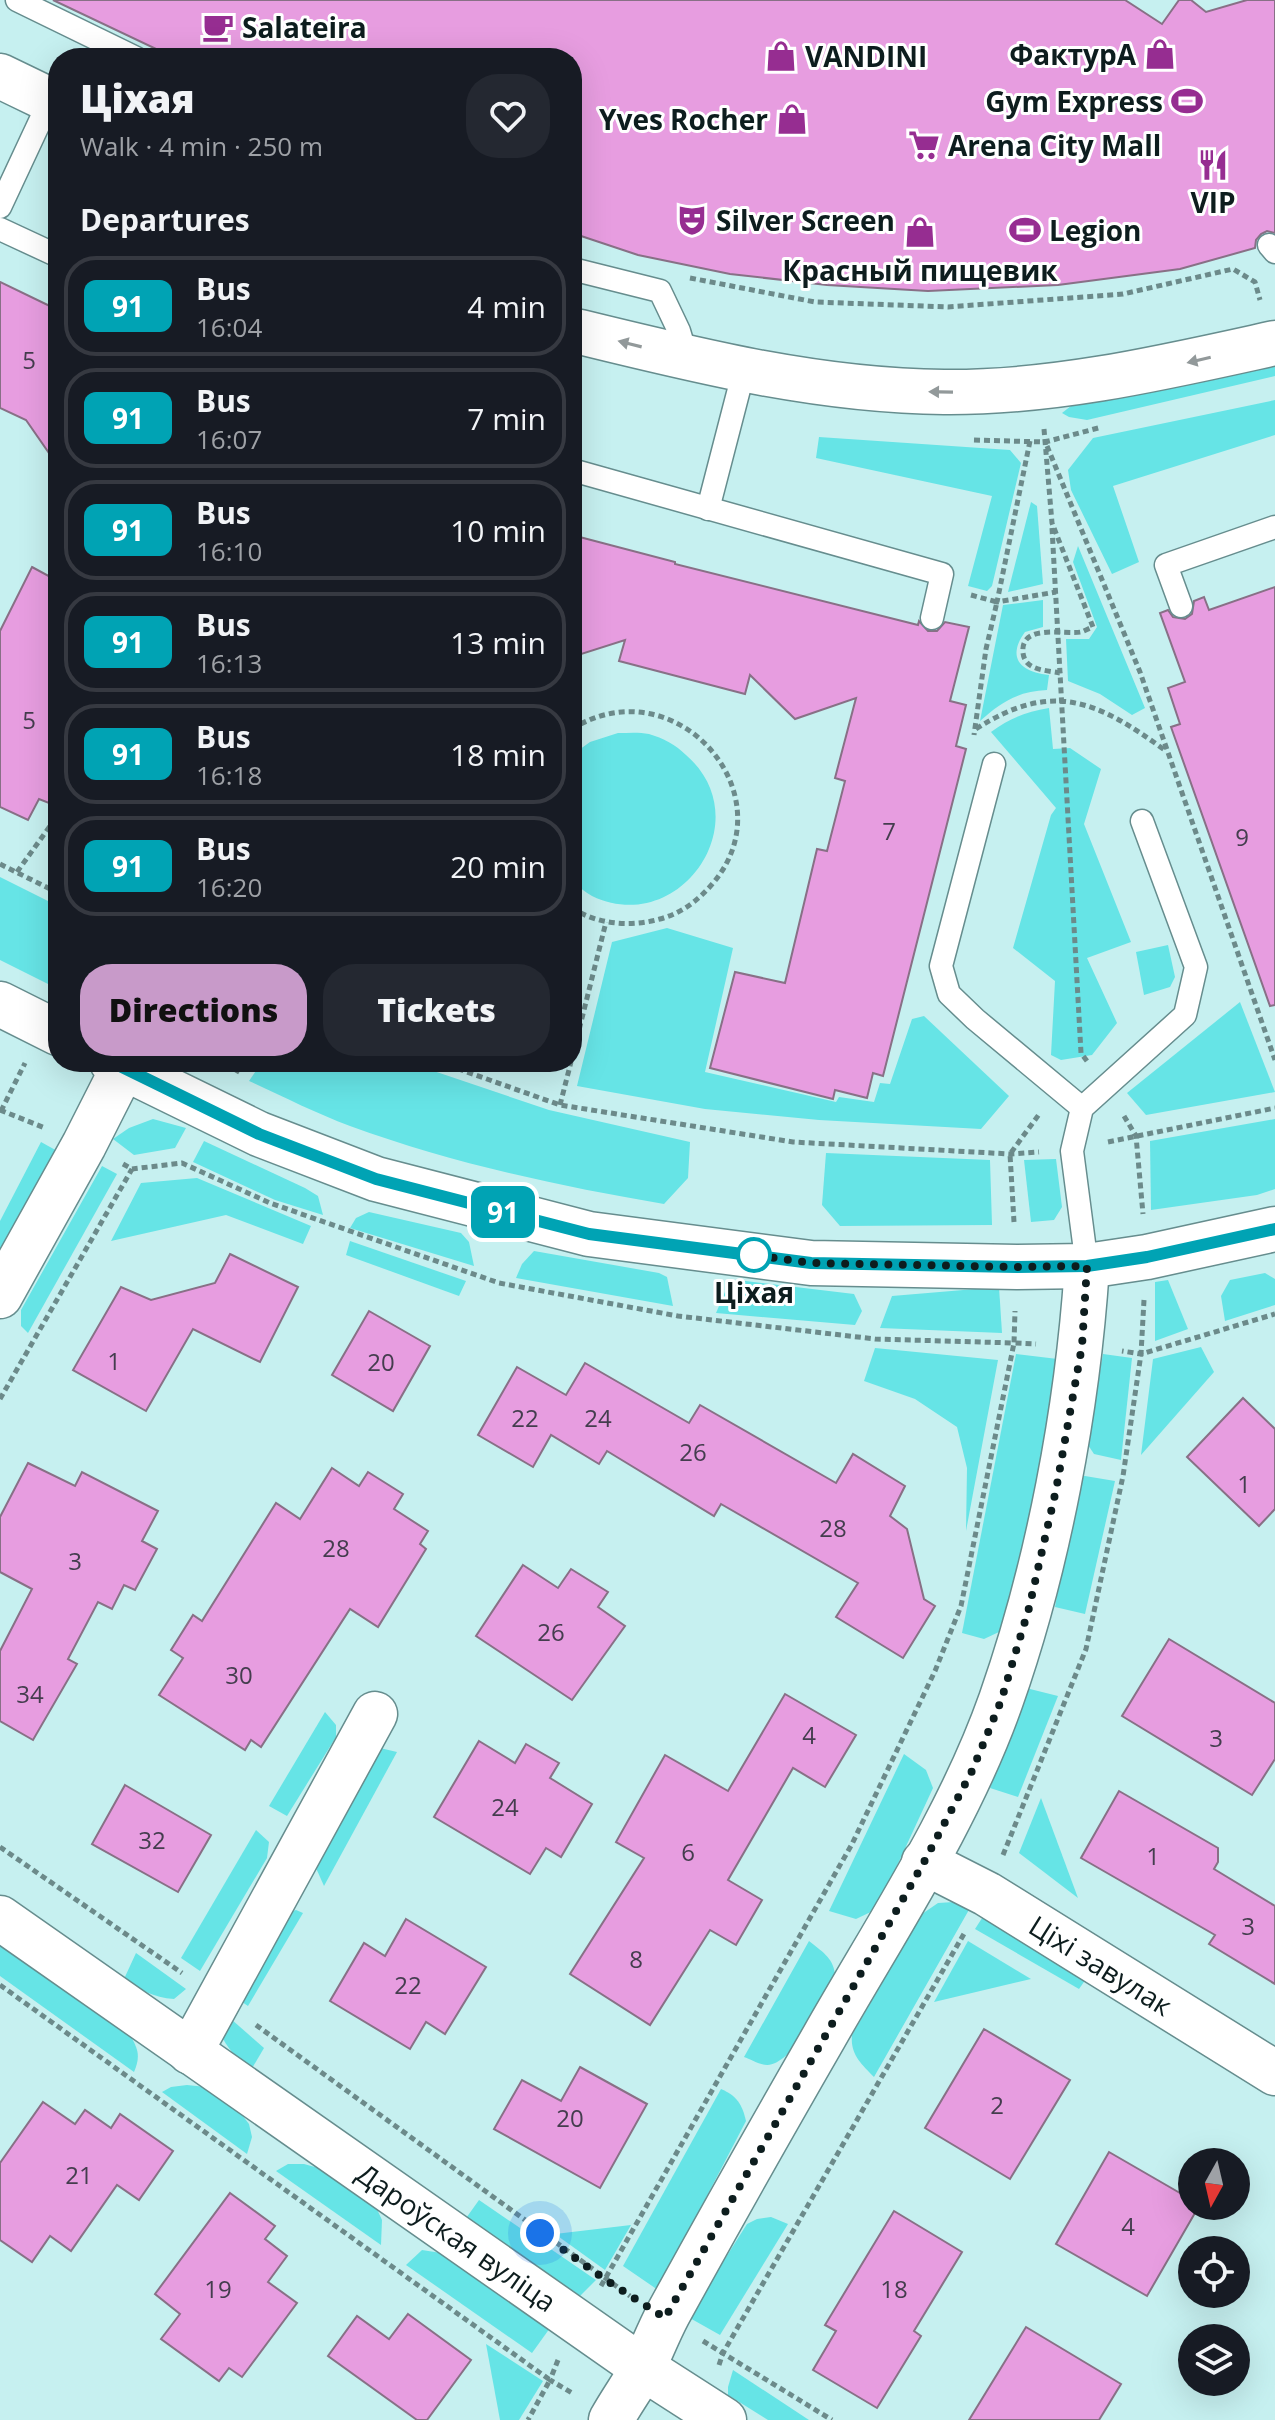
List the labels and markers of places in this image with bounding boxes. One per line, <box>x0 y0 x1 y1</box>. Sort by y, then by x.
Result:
place label: Salateira <box>242 8 367 46</box>
cafe icon: Salateira <box>201 10 235 44</box>
place label: ФактурА <box>1009 35 1137 73</box>
place label: VANDINI <box>805 37 927 75</box>
shop icon: ФактурА <box>1143 37 1177 71</box>
shop icon: VANDINI <box>764 39 798 73</box>
place label: Gym Express <box>985 82 1163 120</box>
sports icon: Gym Express <box>1170 84 1204 118</box>
place label: Yves Rocher <box>599 100 768 138</box>
shop icon: Yves Rocher <box>775 102 809 136</box>
place label: Arena City Mall <box>948 126 1161 164</box>
supermarket icon: Arena City Mall <box>907 128 941 162</box>
restaurant icon: VIP <box>1196 148 1230 182</box>
place label: VIP <box>1190 183 1236 221</box>
place label: Silver Screen <box>716 201 895 239</box>
theatre icon: Silver Screen <box>675 203 709 237</box>
place label: Legion <box>1049 211 1141 249</box>
sports icon: Legion <box>1008 213 1042 247</box>
shop icon: Красный пищевик <box>903 215 937 249</box>
place label: Красный пищевик <box>782 251 1058 289</box>
marker: Ціхая <box>737 1238 771 1272</box>
place label: Ціхая <box>714 1273 794 1311</box>

